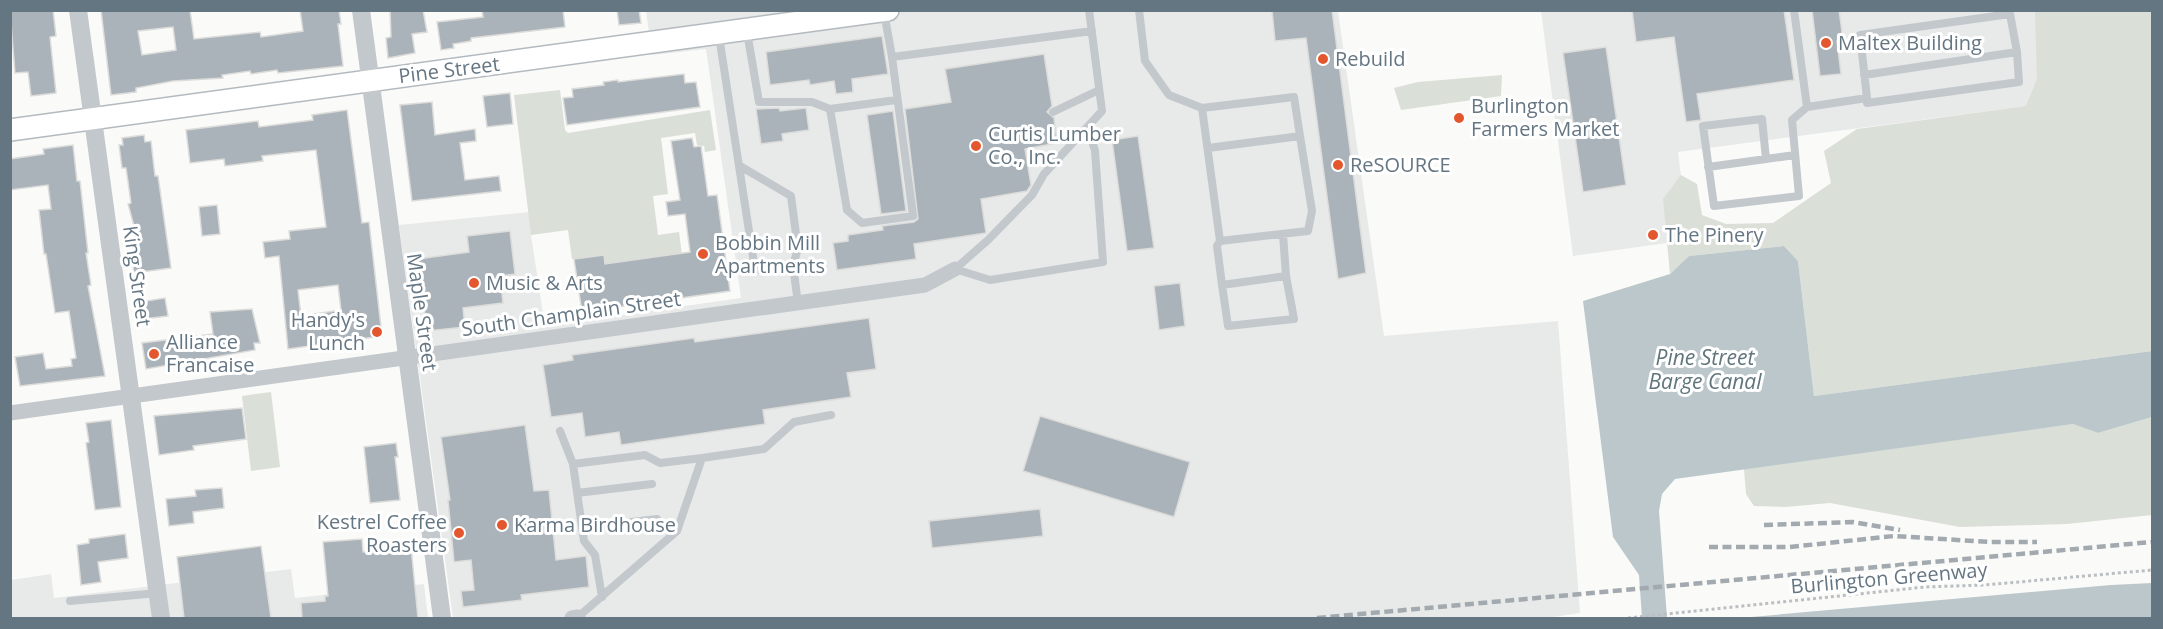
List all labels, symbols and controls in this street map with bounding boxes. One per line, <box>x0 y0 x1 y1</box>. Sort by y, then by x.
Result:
place label: Maltex Building <box>1838 29 1982 56</box>
marker: Maltex Building <box>1819 36 1833 50</box>
place label: Rebuild <box>1335 45 1405 72</box>
street label: Pine Street <box>397 50 501 89</box>
marker: Rebuild <box>1316 52 1330 66</box>
place label: Burlington Farmers Market <box>1471 92 1619 142</box>
marker: Burlington Farmers Market <box>1452 111 1466 125</box>
place label: Curtis Lumber Co., Inc. <box>988 120 1121 170</box>
marker: Curtis Lumber Co., Inc. <box>969 139 983 153</box>
place label: ReSOURCE <box>1350 151 1451 178</box>
marker: ReSOURCE <box>1331 158 1345 172</box>
place label: The Pinery <box>1665 221 1764 248</box>
street label: King Street <box>117 224 158 328</box>
marker: The Pinery <box>1646 228 1660 242</box>
place label: Bobbin Mill Apartments <box>715 229 825 279</box>
marker: Bobbin Mill Apartments <box>696 247 710 261</box>
street label: Maple Street <box>401 251 444 373</box>
place label: Music & Arts <box>486 269 603 296</box>
marker: Music & Arts <box>467 276 481 290</box>
street label: South Champlain Street <box>460 285 682 342</box>
place label: Handy's Lunch <box>291 306 365 356</box>
marker: Handy's Lunch <box>370 325 384 339</box>
place label: Alliance Francaise <box>166 328 254 378</box>
water label: Pine Street Barge Canal <box>1648 343 1762 395</box>
marker: Alliance Francaise <box>147 347 161 361</box>
place label: Kestrel Coffee Roasters <box>317 508 447 558</box>
place label: Karma Birdhouse <box>514 511 676 538</box>
marker: Karma Birdhouse <box>495 518 509 532</box>
marker: Kestrel Coffee Roasters <box>452 526 466 540</box>
street label: Burlington Greenway <box>1790 555 1989 600</box>

